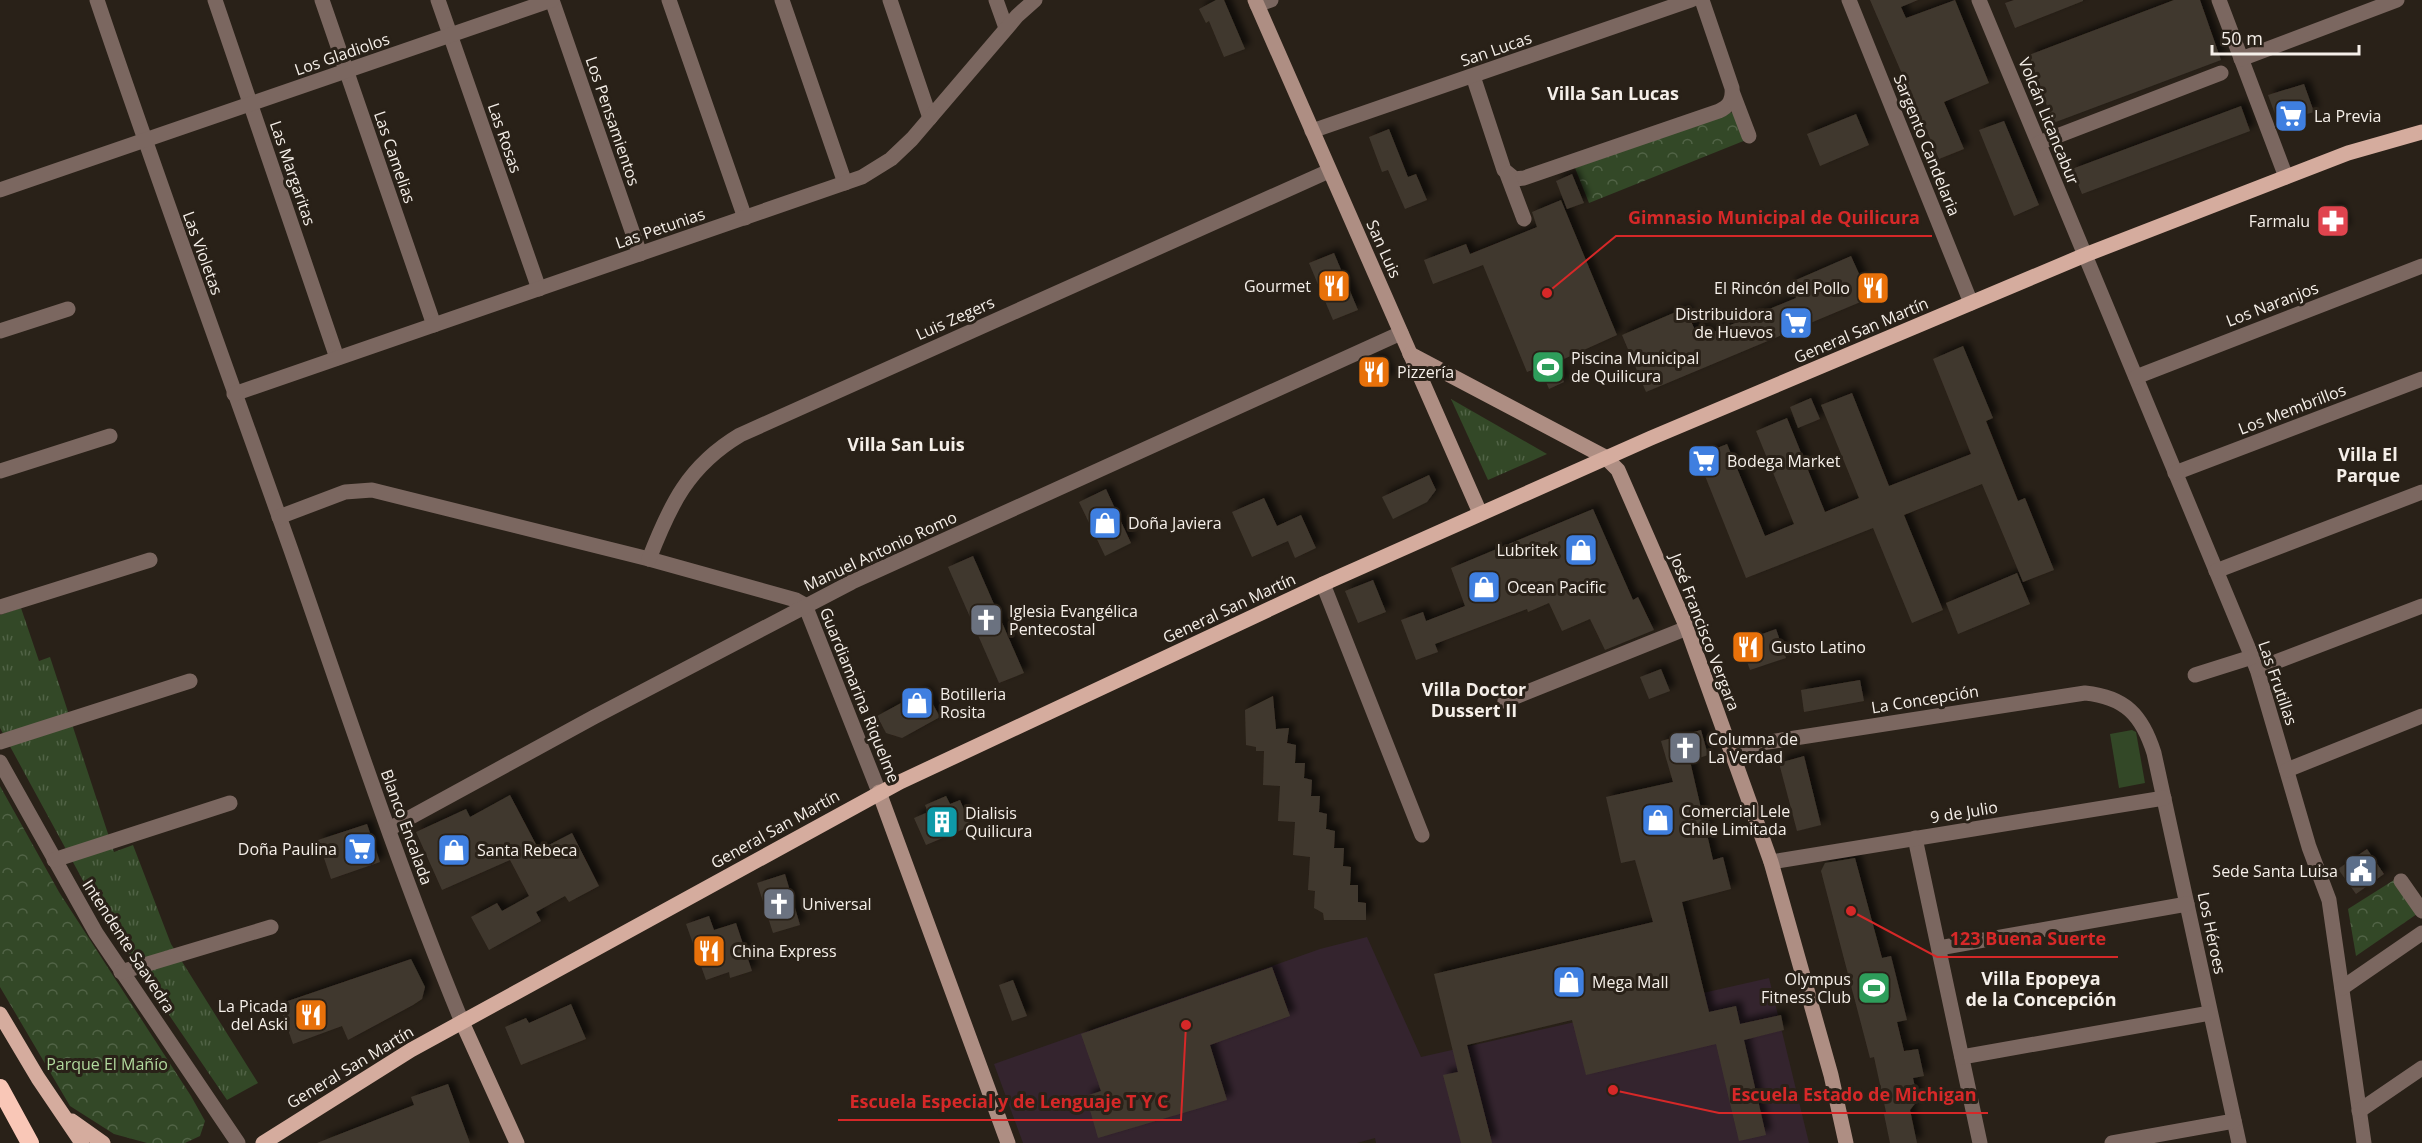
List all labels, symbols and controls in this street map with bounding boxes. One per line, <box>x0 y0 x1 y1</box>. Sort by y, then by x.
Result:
scale bar <box>2212 18 2359 56</box>
text: 50 m <box>2221 26 2263 50</box>
street label: Los Gladiolos <box>292 27 392 81</box>
street label: San Lucas <box>1457 27 1535 71</box>
street label: Los Pensamientos <box>581 53 645 189</box>
street label: Volcán Licancabur <box>2013 54 2085 188</box>
street label: Sargento Candelaria <box>1888 71 1966 219</box>
district label: Villa San Lucas <box>1547 81 1679 105</box>
supermarket icon: La Previa <box>2273 98 2309 134</box>
street label: Las Rosas <box>483 100 527 176</box>
place label: La Previa <box>2314 105 2381 127</box>
street label: Las Camelias <box>369 108 421 206</box>
street label: Las Margaritas <box>265 118 321 228</box>
callout: Gimnasio Municipal de Quilicura <box>1616 200 1932 236</box>
street label: Las Petunias <box>612 202 708 254</box>
pharmacy icon: Farmalu <box>2315 203 2351 239</box>
text: Gimnasio Municipal de Quilicura <box>1628 205 1920 229</box>
street label: Las Violetas <box>178 208 228 298</box>
place label: Farmalu <box>2249 210 2310 232</box>
street label: San Luis <box>1361 216 1407 282</box>
restaurant icon: Gourmet <box>1316 268 1352 304</box>
restaurant icon: El Rincón del Pollo <box>1855 270 1891 306</box>
place label: Gourmet <box>1244 275 1311 297</box>
street label: Los Naranjos <box>2223 276 2321 332</box>
place label: El Rincón del Pollo <box>1714 277 1850 299</box>
street label: Luis Zegers <box>912 291 998 345</box>
street label: General San Martín <box>1790 292 1932 368</box>
place label: Distribuidora de Huevos <box>1675 303 1773 343</box>
supermarket icon: Distribuidora de Huevos <box>1778 305 1814 341</box>
place label: Piscina Municipal de Quilicura <box>1571 347 1699 387</box>
sports icon: Piscina Municipal de Quilicura <box>1530 349 1566 385</box>
restaurant icon: Pizzería <box>1356 354 1392 390</box>
place label: Pizzería <box>1397 361 1454 383</box>
street label: Los Membrillos <box>2235 378 2349 440</box>
district label: Villa San Luis <box>847 432 965 456</box>
district label: Villa El Parque <box>2336 442 2400 487</box>
supermarket icon: Bodega Market <box>1686 443 1722 479</box>
place label: Bodega Market <box>1727 450 1841 472</box>
shop icon: Doña Javiera <box>1087 505 1123 541</box>
street label: Manuel Antonio Romo <box>800 506 960 596</box>
place label: Doña Javiera <box>1128 512 1222 534</box>
shop icon: Lubritek <box>1563 532 1599 568</box>
place label: Lubritek <box>1496 539 1559 561</box>
street label: José Francisco Vergara <box>1664 548 1745 714</box>
street label: General San Martín <box>1159 568 1299 648</box>
shop icon: Ocean Pacific <box>1466 569 1502 605</box>
place label: Ocean Pacific <box>1507 576 1607 598</box>
place label: Iglesia Evangélica Pentecostal <box>1009 600 1138 640</box>
church icon: Iglesia Evangélica Pentecostal <box>968 602 1004 638</box>
street label: Guardiamarina Riquelme <box>815 604 905 786</box>
restaurant icon: Gusto Latino <box>1730 629 1766 665</box>
place label: Gusto Latino <box>1771 636 1866 658</box>
street label: Las Frutillas <box>2253 638 2303 728</box>
district label: Villa Doctor Dussert II <box>1422 677 1526 722</box>
street label: La Concepción <box>1870 680 1980 718</box>
place label: Botilleria Rosita <box>940 683 1006 723</box>
shop icon: Botilleria Rosita <box>899 685 935 721</box>
place label: Columna de La Verdad <box>1708 728 1798 768</box>
church icon: Columna de La Verdad <box>1667 730 1703 766</box>
street label: Blanco Encalada <box>376 766 438 888</box>
street label: General San Martín <box>707 784 843 874</box>
street label: 9 de Julio <box>1929 796 1999 828</box>
place label: Comercial Lele Chile Limitada <box>1681 800 1790 840</box>
place label: Dialisis Quilicura <box>965 802 1032 842</box>
shop icon: Comercial Lele Chile Limitada <box>1640 802 1676 838</box>
building icon: Dialisis Quilicura <box>924 804 960 840</box>
supermarket icon: Doña Paulina <box>342 831 378 867</box>
shop icon: Santa Rebeca <box>436 832 472 868</box>
place label: Doña Paulina <box>238 838 337 860</box>
place label: Santa Rebeca <box>477 839 577 861</box>
public building icon: Sede Santa Luisa <box>2343 853 2379 889</box>
place label: Sede Santa Luisa <box>2212 860 2338 882</box>
street label: Intendente Saavedra <box>78 875 180 1017</box>
church icon: Universal <box>761 886 797 922</box>
street label: Los Héroes <box>2193 890 2231 976</box>
place label: Universal <box>802 893 872 915</box>
callout: 123 Buena Suerte <box>1937 921 2118 957</box>
text: 123 Buena Suerte <box>1950 926 2106 950</box>
restaurant icon: China Express <box>691 933 727 969</box>
place label: China Express <box>732 940 837 962</box>
shop icon: Mega Mall <box>1551 964 1587 1000</box>
district label: Villa Epopeya de la Concepción <box>1965 966 2117 1011</box>
place label: Olympus Fitness Club <box>1761 968 1851 1008</box>
sports icon: Olympus Fitness Club <box>1856 970 1892 1006</box>
place label: Mega Mall <box>1592 971 1668 993</box>
place label: La Picada del Aski <box>218 995 288 1035</box>
restaurant icon: La Picada del Aski <box>293 997 329 1033</box>
street label: General San Martín <box>283 1020 417 1114</box>
park label: Parque El Mañío <box>46 1053 168 1075</box>
callout: Escuela Estado de Michigan <box>1719 1077 1988 1113</box>
text: Escuela Estado de Michigan <box>1731 1082 1977 1106</box>
callout: Escuela Especial y de Lenguaje T Y C <box>838 1084 1181 1120</box>
text: Escuela Especial y de Lenguaje T Y C <box>849 1089 1169 1113</box>

